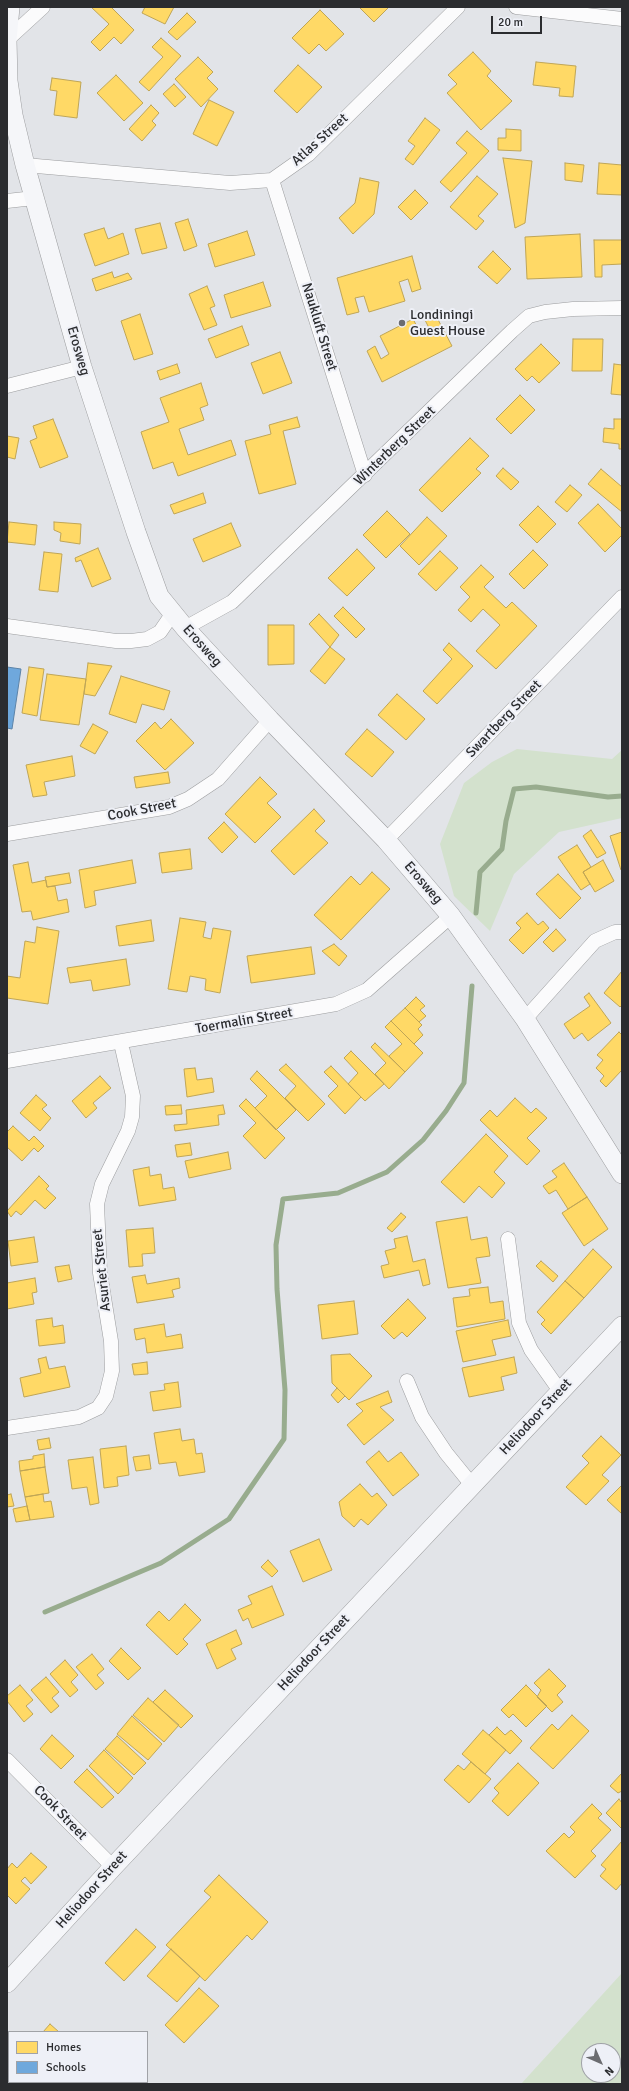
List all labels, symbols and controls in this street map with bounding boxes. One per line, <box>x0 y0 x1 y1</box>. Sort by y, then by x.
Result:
scale bar <box>493 8 544 34</box>
text: 20 m <box>498 15 523 30</box>
street label: Atlas Street <box>288 110 352 170</box>
street label: Naukluft Street <box>298 281 340 373</box>
place label: Londiningi Guest House <box>410 307 485 340</box>
marker: Londiningi Guest House <box>397 318 407 328</box>
street label: Erosweg <box>63 324 93 378</box>
street label: Winterberg Street <box>351 403 439 489</box>
street label: Erosweg <box>179 622 225 670</box>
street label: Swartberg Street <box>463 677 545 761</box>
street label: Cook Street <box>106 795 178 825</box>
street label: Erosweg <box>400 858 446 908</box>
street label: Toermalin Street <box>194 1004 294 1038</box>
street label: Asuriet Street <box>89 1228 115 1312</box>
street label: Heliodoor Street <box>496 1375 576 1459</box>
street label: Heliodoor Street <box>274 1611 354 1695</box>
street label: Cook Street <box>30 1782 90 1844</box>
street label: Heliodoor Street <box>53 1848 131 1932</box>
legend <box>8 2031 148 2083</box>
text: Homes <box>46 2040 81 2055</box>
north arrow <box>581 2043 621 2083</box>
text: Schools <box>46 2060 86 2075</box>
text: N <box>602 2064 616 2078</box>

